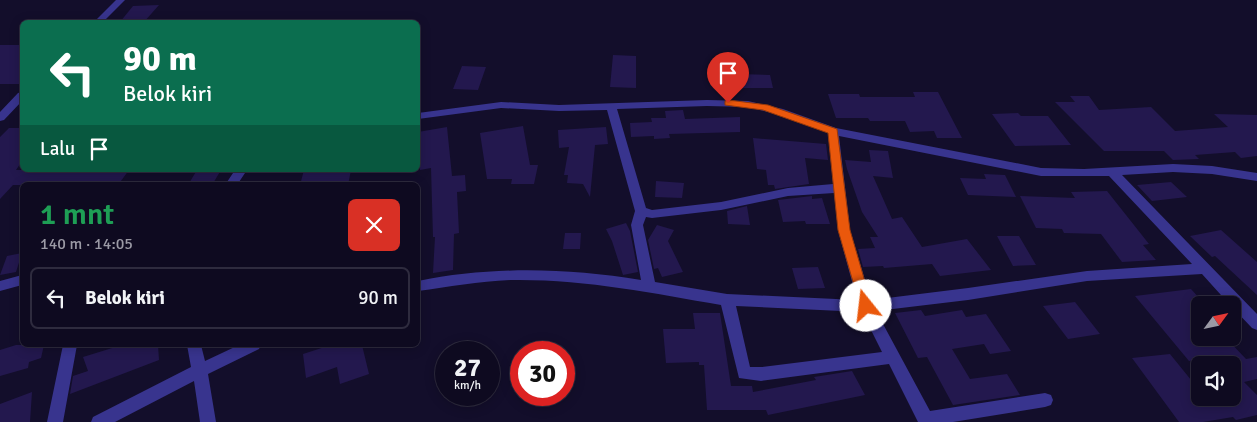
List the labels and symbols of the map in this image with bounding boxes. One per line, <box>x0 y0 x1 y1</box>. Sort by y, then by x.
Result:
pin <box>707 52 749 103</box>
position arrow <box>839 279 891 331</box>
north arrow <box>1191 296 1241 346</box>
speed limit sign: 30 <box>510 341 575 406</box>

